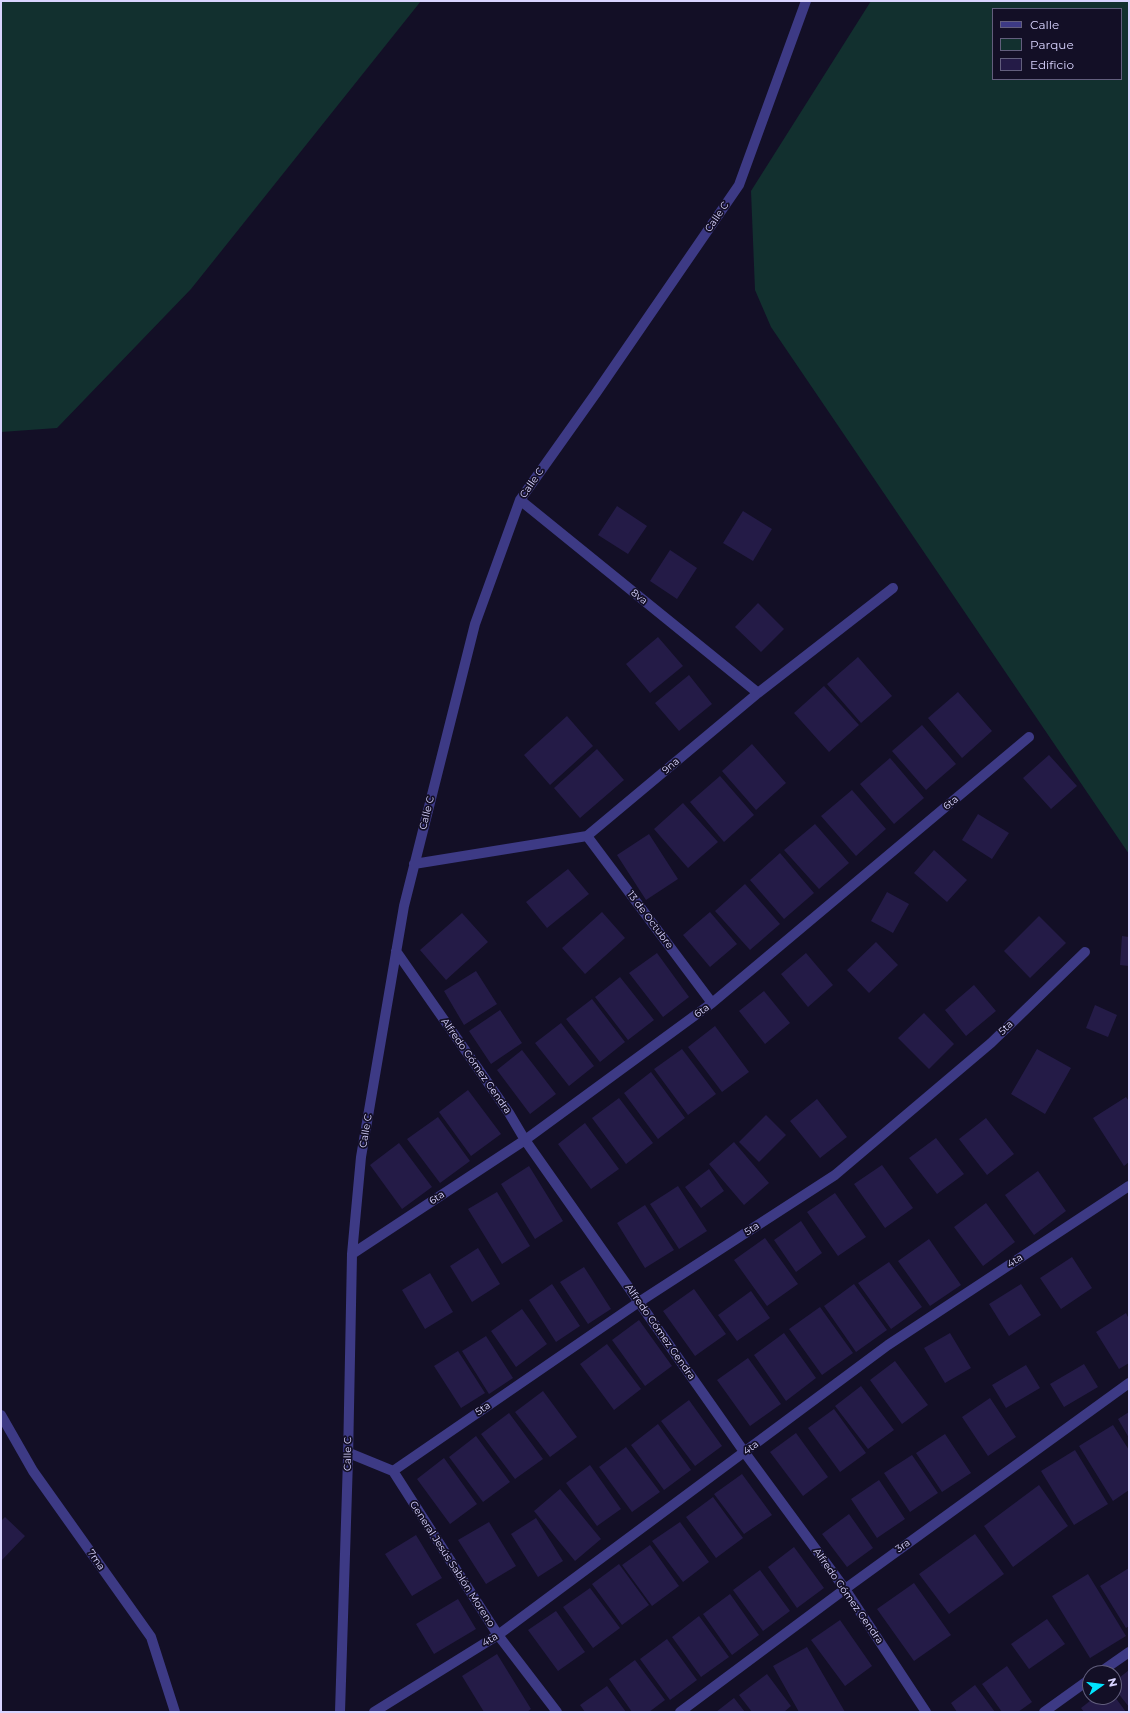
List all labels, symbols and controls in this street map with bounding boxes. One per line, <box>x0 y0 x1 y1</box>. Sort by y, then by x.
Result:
legend <box>992 8 1122 80</box>
text: Calle <box>1030 17 1059 32</box>
text: Parque <box>1030 37 1074 52</box>
text: Edificio <box>1030 57 1074 72</box>
street label: Calle C <box>703 200 731 234</box>
street label: Calle C <box>517 466 547 500</box>
street label: 8va <box>628 587 650 607</box>
street label: 9na <box>660 755 682 777</box>
street label: 6ta <box>941 793 961 813</box>
street label: Calle C <box>417 795 437 831</box>
street label: 13 de Octubre <box>624 889 676 951</box>
street label: 6ta <box>692 1001 712 1021</box>
street label: Alfredo Gómez Gendra <box>438 1016 514 1116</box>
street label: 5ta <box>996 1018 1016 1038</box>
street label: Calle C <box>357 1113 375 1149</box>
street label: 6ta <box>427 1189 447 1207</box>
street label: 5ta <box>742 1220 762 1238</box>
street label: 4ta <box>1005 1252 1025 1270</box>
street label: Alfredo Gómez Gendra <box>622 1282 698 1382</box>
street label: 5ta <box>473 1400 493 1418</box>
street label: Calle C <box>342 1437 354 1471</box>
street label: 4ta <box>741 1438 761 1458</box>
street label: General Jesús Sablón Moreno <box>407 1499 497 1629</box>
street label: 3ra <box>893 1537 913 1555</box>
street label: Alfredo Gómez Gendra <box>810 1546 886 1646</box>
street label: 7ma <box>85 1547 107 1573</box>
street label: 4ta <box>480 1631 500 1649</box>
north arrow <box>1082 1665 1122 1705</box>
text: N <box>1105 1676 1121 1688</box>

